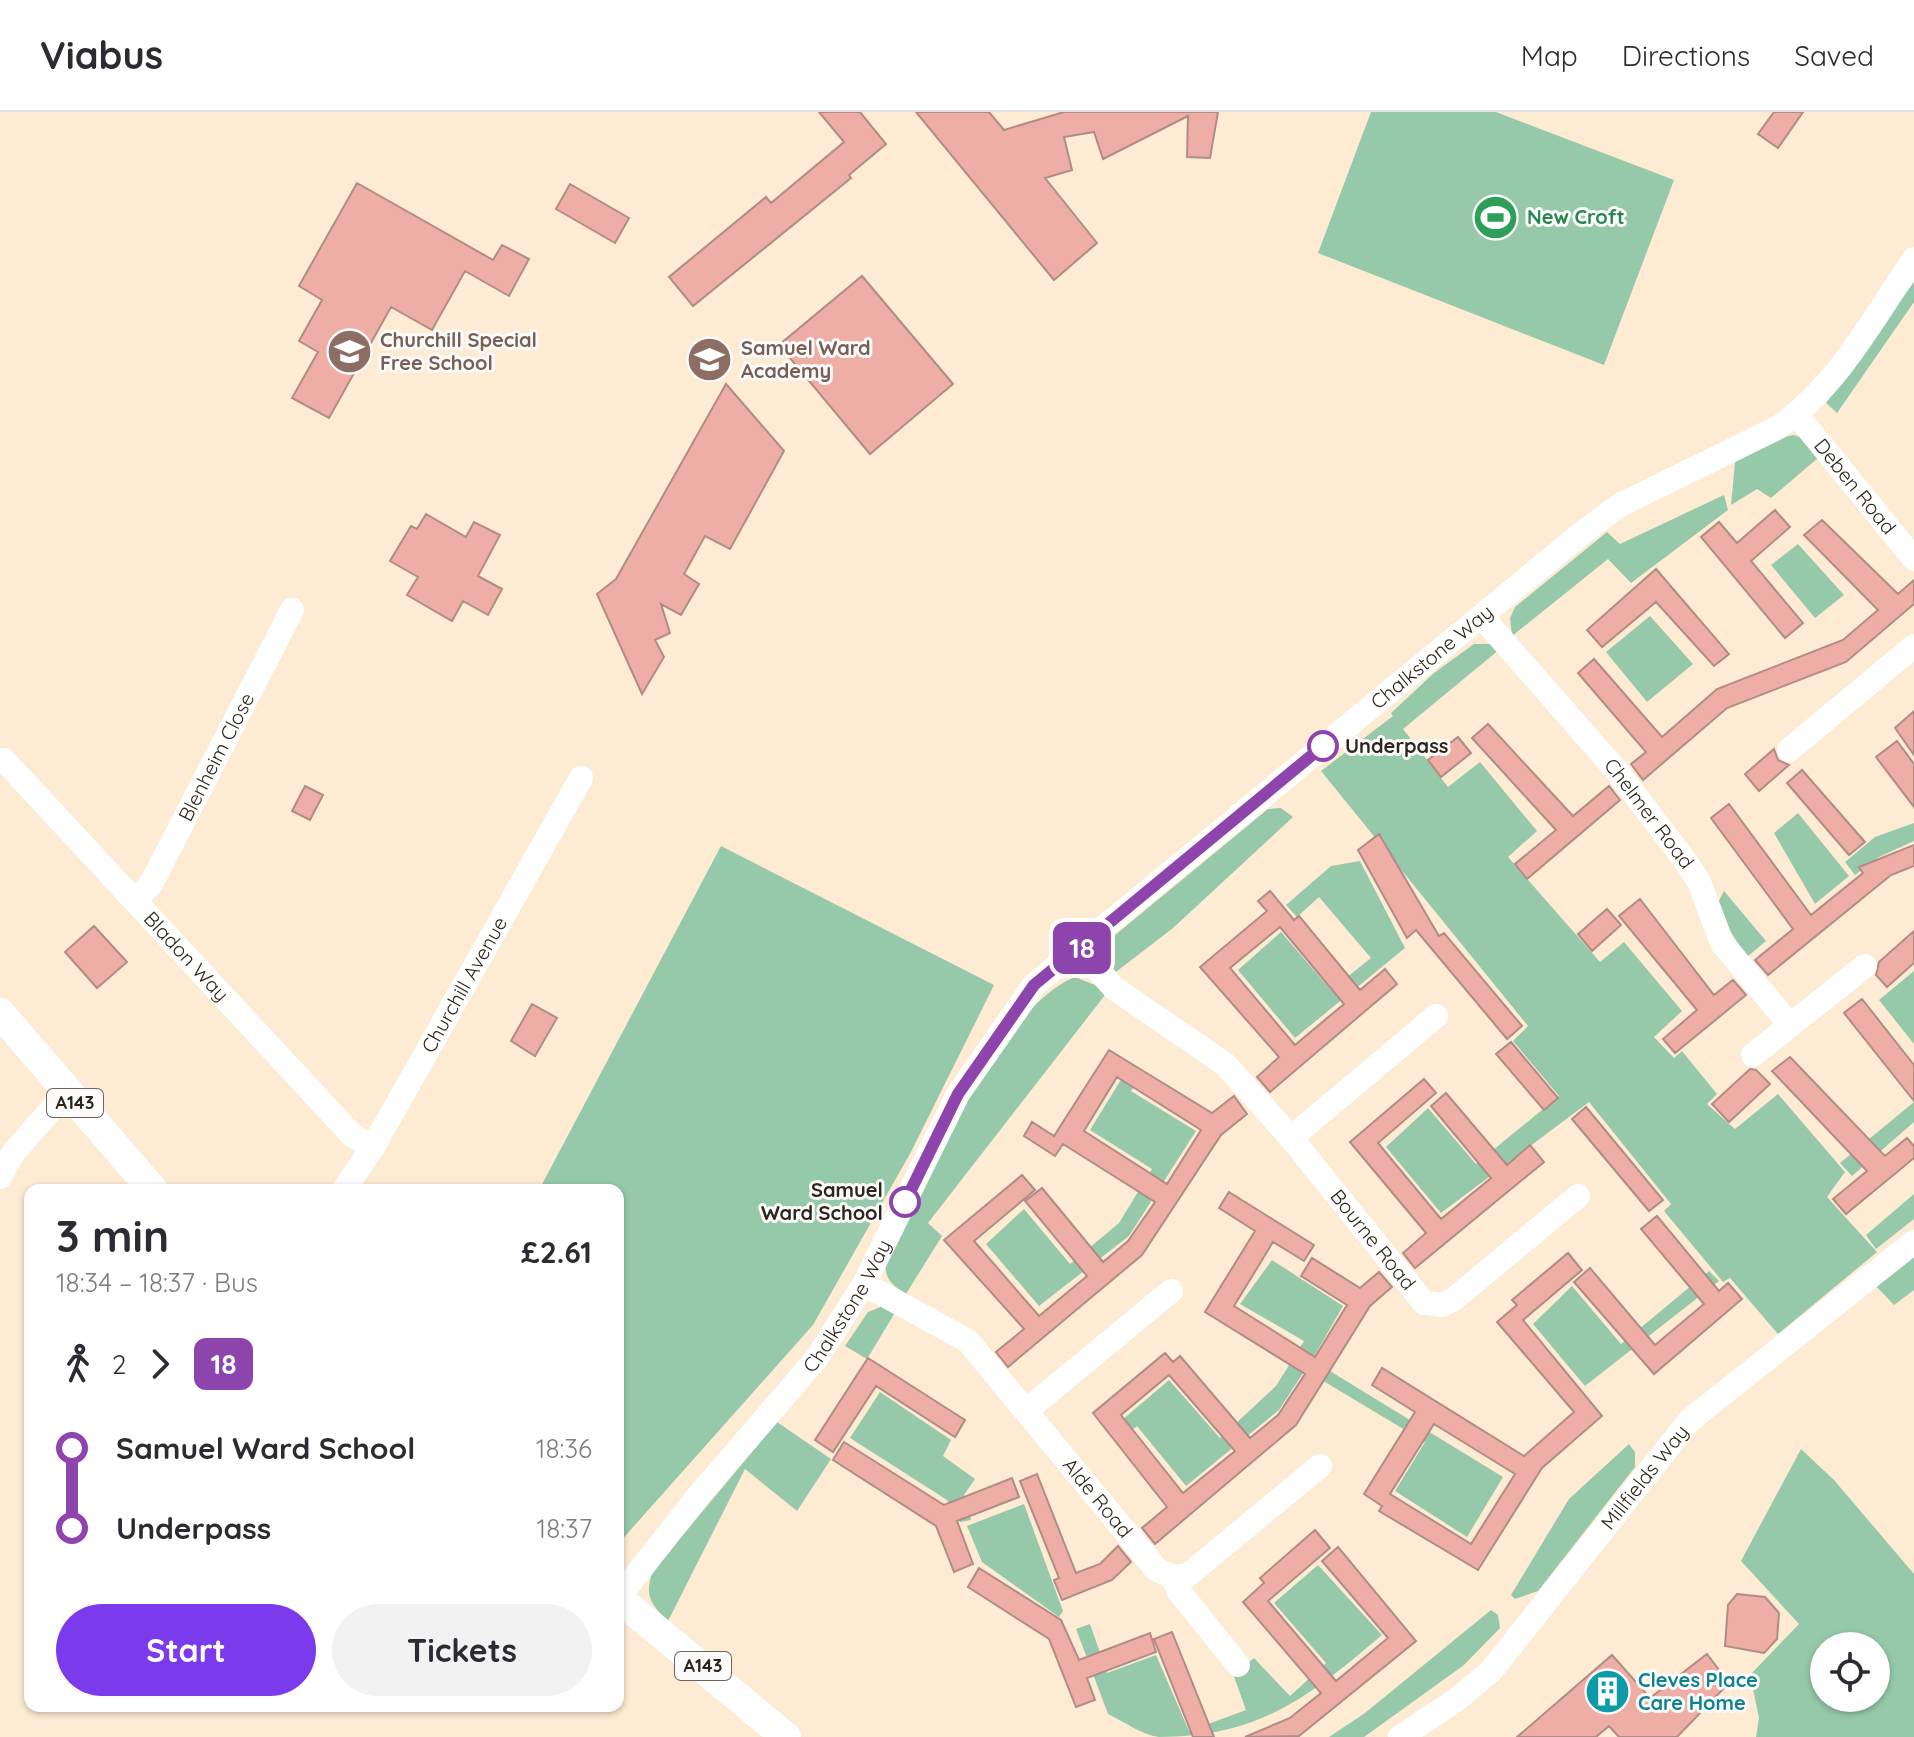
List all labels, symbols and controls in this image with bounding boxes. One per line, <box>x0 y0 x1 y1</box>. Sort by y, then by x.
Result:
text: Viabus <box>40 31 163 79</box>
text: Map <box>1521 38 1578 73</box>
text: Directions <box>1622 38 1750 73</box>
text: Saved <box>1794 38 1874 73</box>
sports icon: New Croft <box>1472 193 1520 241</box>
place label: New Croft <box>1527 204 1625 229</box>
school or university icon: Churchill Special Free School <box>325 327 373 375</box>
place label: Churchill Special Free School <box>380 327 537 375</box>
school or university icon: Samuel Ward Academy <box>686 335 734 383</box>
place label: Samuel Ward Academy <box>741 335 871 383</box>
street label: Deben Road <box>1809 433 1902 539</box>
street label: Chalkstone Way <box>1365 599 1498 714</box>
street label: Blenheim Close <box>172 688 259 825</box>
marker: Underpass <box>1308 731 1338 761</box>
place label: Underpass <box>1345 733 1448 758</box>
street label: Chelmer Road <box>1599 753 1700 873</box>
street label: Bladon Way <box>139 906 234 1006</box>
street label: Churchill Avenue <box>416 912 512 1057</box>
line badge: 18 <box>1046 922 1118 974</box>
text: 18 <box>1069 930 1095 965</box>
road number: A143 <box>47 1089 103 1117</box>
place label: Samuel Ward School <box>761 1177 883 1225</box>
street label: Bourne Road <box>1325 1184 1421 1295</box>
marker: Samuel Ward School <box>890 1187 920 1217</box>
text: 3 min <box>56 1208 169 1263</box>
text: £2.61 <box>521 1233 592 1271</box>
street label: Chalkstone Way <box>797 1235 896 1377</box>
text: 18:34 – 18:37 · Bus <box>56 1266 258 1299</box>
icon: walk <box>56 1342 100 1386</box>
icon: forward <box>138 1342 182 1386</box>
text: 18 <box>210 1346 237 1381</box>
text: 2 <box>112 1348 126 1381</box>
street label: Millfields Way <box>1595 1419 1694 1534</box>
text: Samuel Ward School <box>116 1429 415 1467</box>
text: 18:36 <box>536 1432 592 1465</box>
street label: Alde Road <box>1058 1453 1138 1543</box>
text: Underpass <box>116 1509 271 1547</box>
text: 18:37 <box>537 1512 592 1545</box>
button: Start <box>56 1604 316 1696</box>
button: Tickets <box>332 1604 592 1696</box>
map controls <box>1810 1632 1890 1712</box>
button: locate <box>1810 1632 1890 1712</box>
road number: A143 <box>675 1652 731 1680</box>
building icon: Cleves Place Care Home <box>1583 1667 1631 1715</box>
place label: Cleves Place Care Home <box>1638 1667 1758 1715</box>

